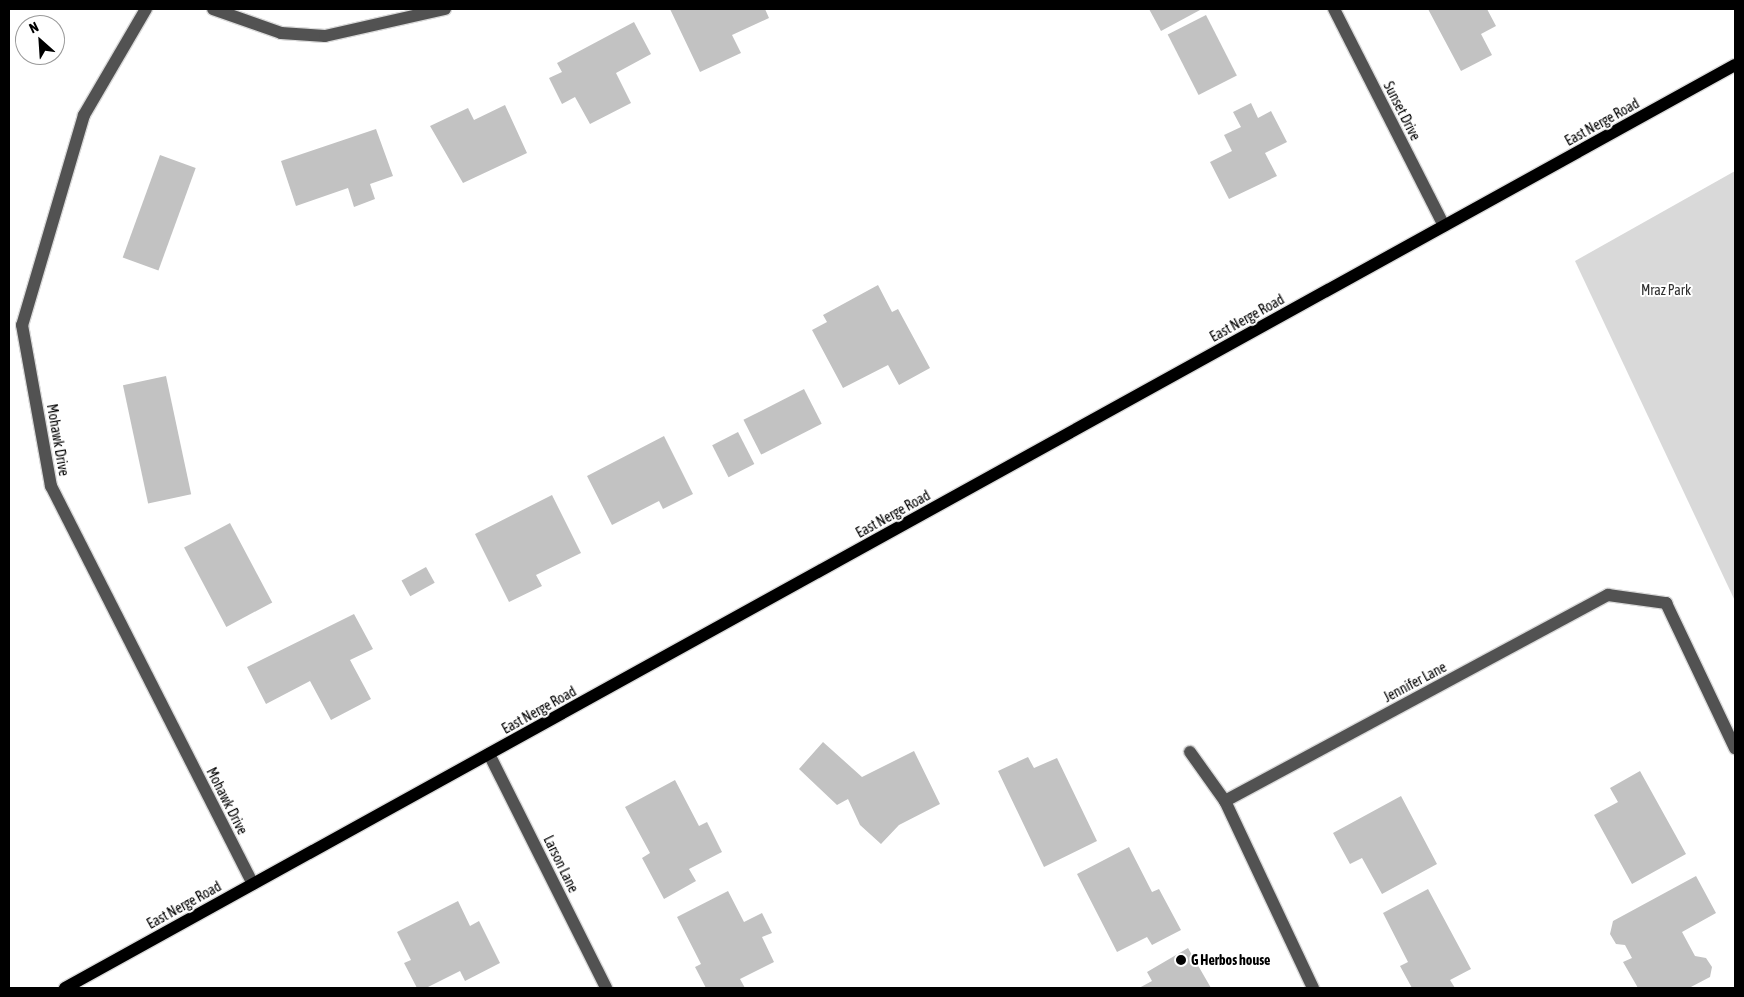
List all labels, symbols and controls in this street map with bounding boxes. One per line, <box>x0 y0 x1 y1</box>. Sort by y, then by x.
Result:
north arrow <box>15 15 65 65</box>
text: N <box>27 18 41 36</box>
street label: Sunset Drive <box>1380 79 1424 143</box>
street label: East Nerge Road <box>1562 95 1642 149</box>
park label: Mraz Park <box>1641 282 1691 298</box>
street label: East Nerge Road <box>1207 291 1287 345</box>
street label: Mohawk Drive <box>43 403 73 477</box>
street label: East Nerge Road <box>853 487 933 541</box>
street label: Jennifer Lane <box>1381 658 1449 706</box>
street label: East Nerge Road <box>499 683 579 737</box>
street label: Mohawk Drive <box>203 765 251 837</box>
street label: Larson Lane <box>540 833 582 895</box>
street label: East Nerge Road <box>144 878 224 932</box>
place label: G Herbos house <box>1191 952 1270 968</box>
marker: G Herbos house <box>1175 954 1187 966</box>

